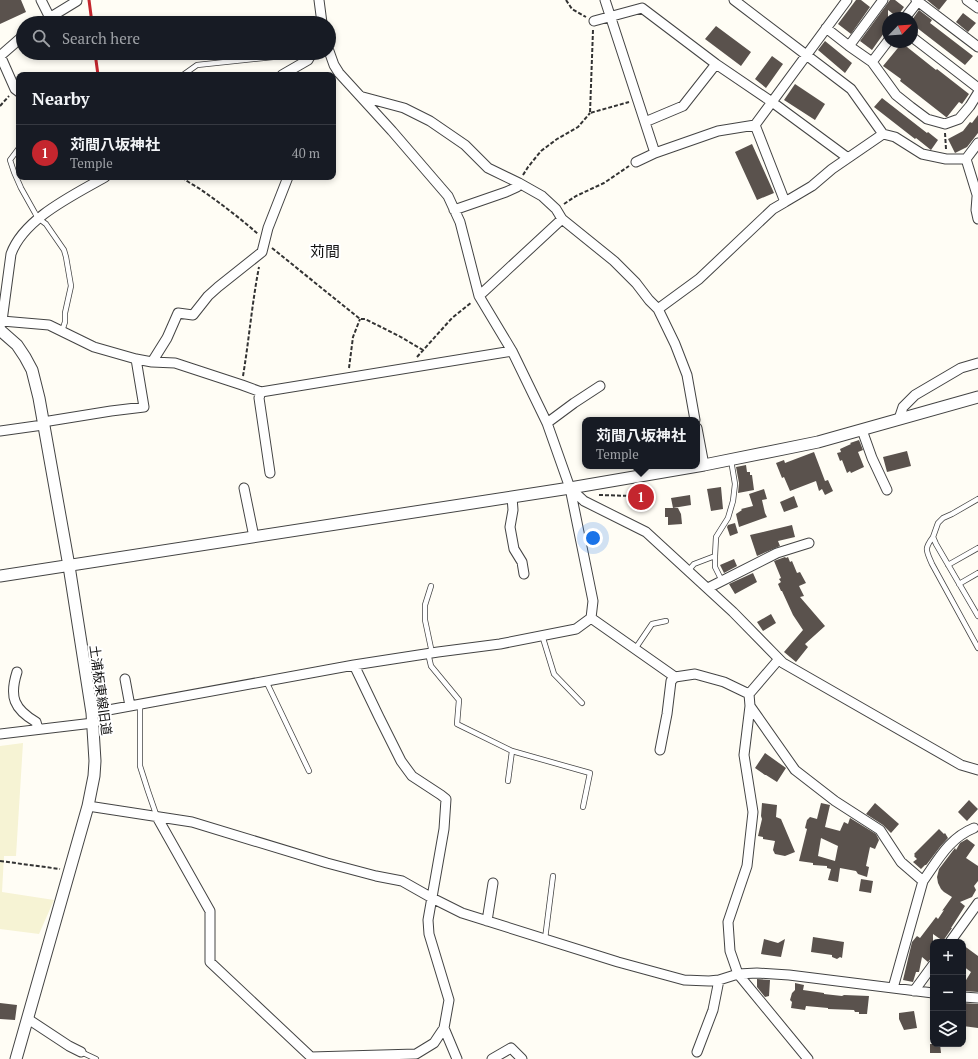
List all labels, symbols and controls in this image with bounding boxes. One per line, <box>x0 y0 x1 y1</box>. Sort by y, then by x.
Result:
north arrow <box>882 12 918 48</box>
search box <box>16 16 336 60</box>
icon: search <box>30 27 52 49</box>
text: Search here <box>62 28 140 48</box>
text: Nearby <box>32 87 90 110</box>
text: 苅間八坂神社 <box>70 134 160 154</box>
text: 1 <box>41 144 49 162</box>
text: 40 m <box>292 144 320 162</box>
text: Temple <box>70 154 113 172</box>
district label: 苅間 <box>310 241 340 261</box>
popup <box>582 417 700 469</box>
text: 苅間八坂神社 <box>596 425 686 445</box>
text: Temple <box>596 445 639 463</box>
pin: 1 <box>628 482 654 512</box>
your location <box>583 528 603 548</box>
street label: 土浦板東線旧道 <box>86 644 116 736</box>
map controls <box>930 939 966 1047</box>
button: + <box>930 939 966 975</box>
button: − <box>930 975 966 1011</box>
button: layers <box>930 1011 966 1047</box>

